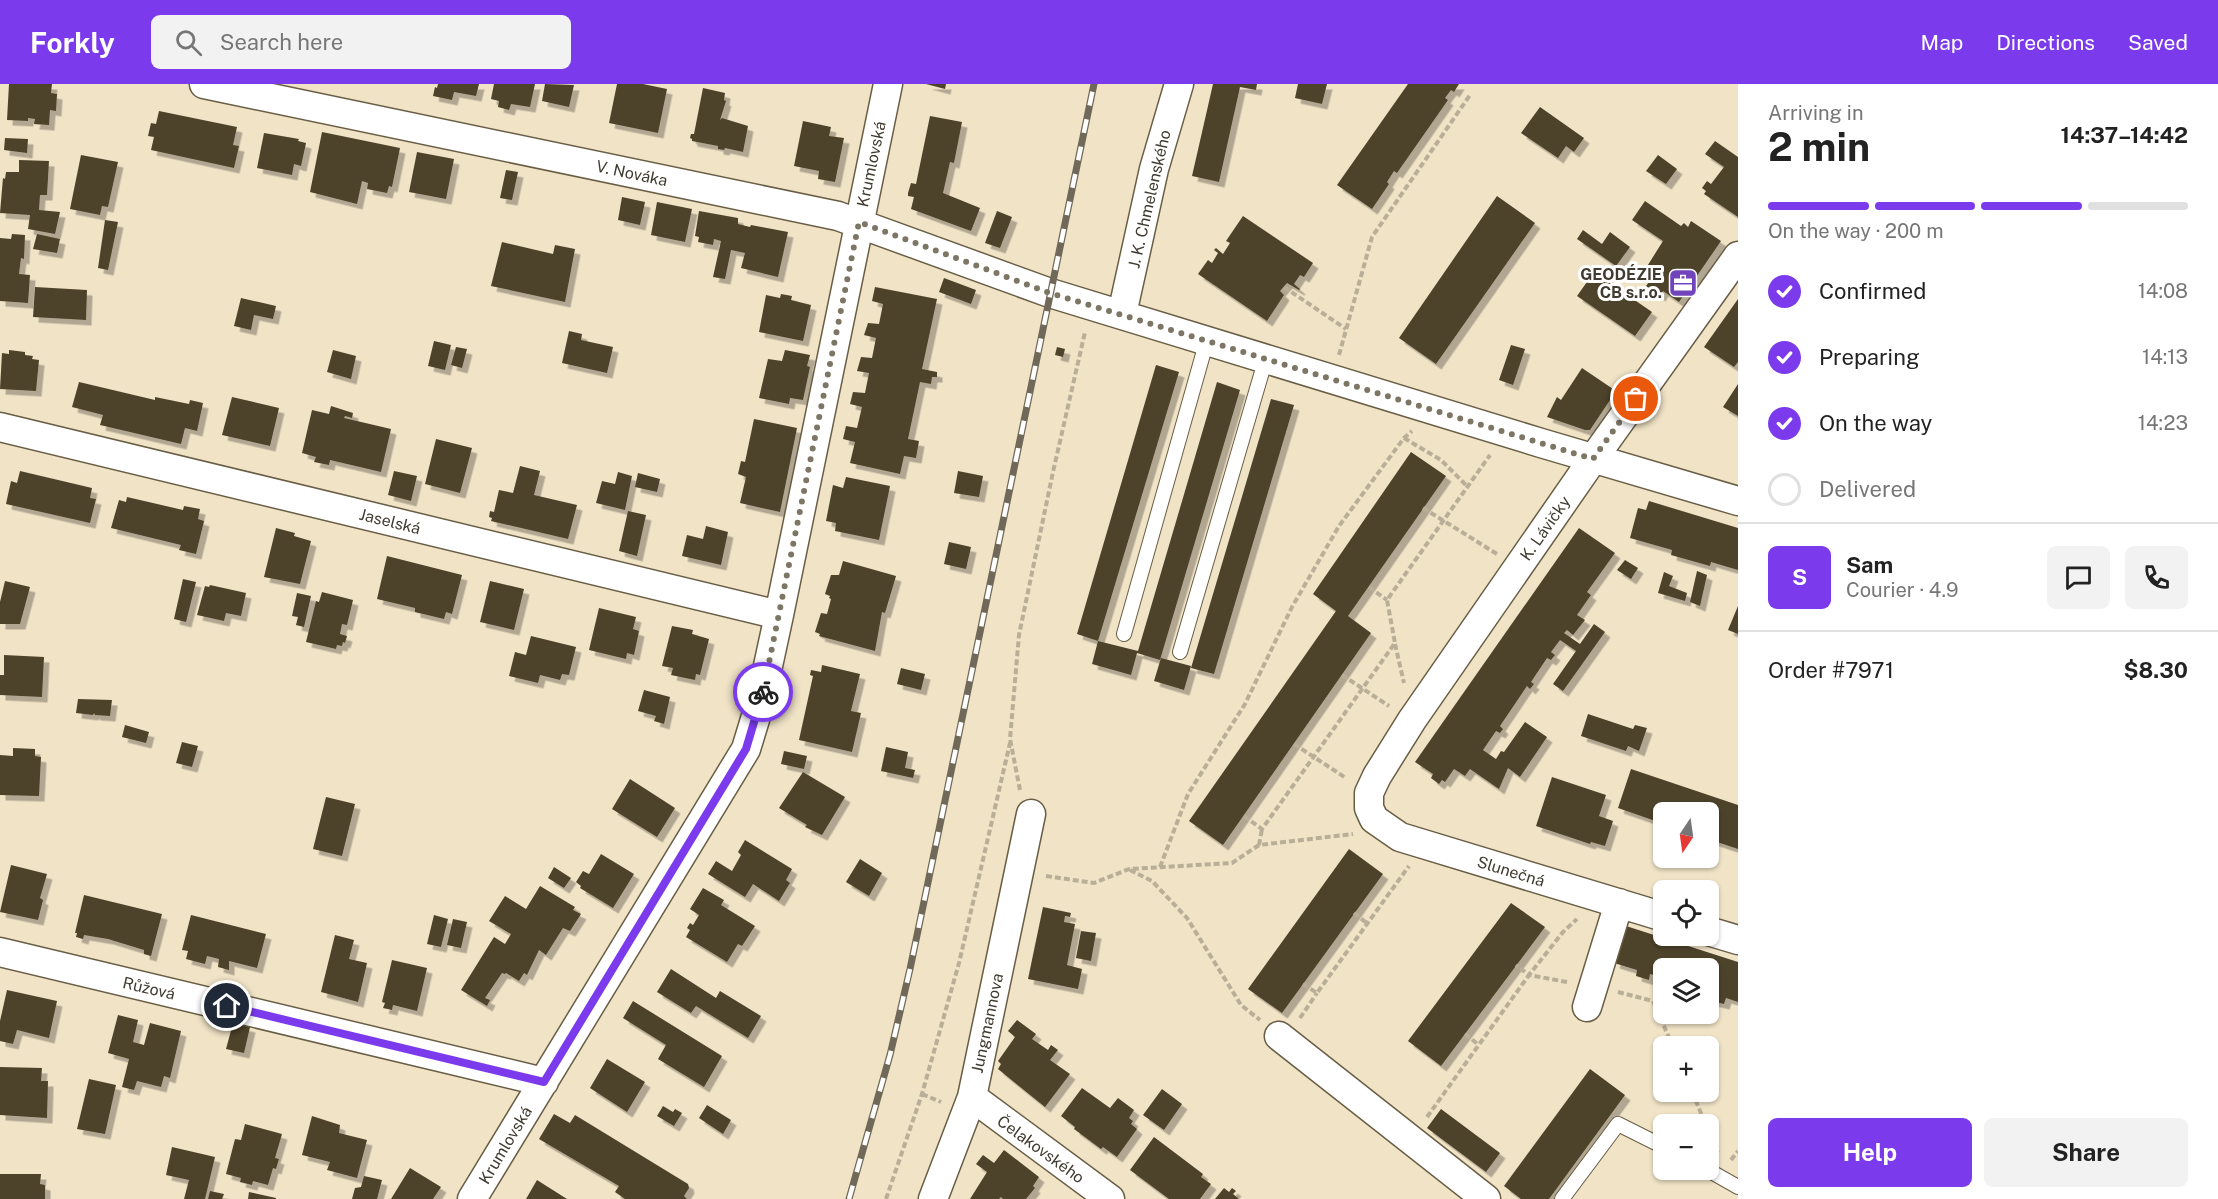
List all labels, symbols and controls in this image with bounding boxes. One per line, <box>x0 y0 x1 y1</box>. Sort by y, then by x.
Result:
search box <box>151 15 571 69</box>
text: Forkly <box>30 26 115 59</box>
icon: search <box>172 26 205 59</box>
text: Search here <box>220 29 343 55</box>
text: Map <box>1921 30 1963 55</box>
text: Directions <box>1996 30 2095 55</box>
text: Saved <box>2128 30 2188 55</box>
text: Arriving in <box>1768 101 1863 125</box>
street label: Krumlovská <box>853 119 890 209</box>
text: 14:37–14:42 <box>2061 122 2188 148</box>
text: 2 min <box>1768 124 1870 170</box>
street label: J. K. Chmelenského <box>1124 128 1175 270</box>
street label: V. Nováka <box>594 157 669 190</box>
text: On the way · 200 m <box>1768 219 1944 243</box>
place label: GEODÉZIE CB s.r.o. <box>1580 264 1662 302</box>
office icon: GEODÉZIE CB s.r.o. <box>1667 267 1699 299</box>
icon: check <box>1768 275 1801 308</box>
text: Confirmed <box>1819 278 1926 304</box>
text: 14:08 <box>2138 279 2188 303</box>
icon: check <box>1768 341 1801 374</box>
text: Preparing <box>1819 344 1920 370</box>
text: 14:13 <box>2142 345 2188 369</box>
pin <box>1610 373 1661 424</box>
icon: bag <box>1619 382 1652 415</box>
icon: check <box>1768 407 1801 440</box>
text: On the way <box>1819 410 1932 436</box>
text: 14:23 <box>2138 411 2188 435</box>
text: Delivered <box>1819 476 1916 502</box>
street label: K. Lávičky <box>1516 492 1575 564</box>
street label: Jaselská <box>357 505 422 538</box>
button: chat <box>2047 546 2110 609</box>
button: phone <box>2125 546 2188 609</box>
text: Sam <box>1846 552 1893 578</box>
text: S <box>1792 564 1807 590</box>
text: Courier · 4.9 <box>1846 578 1958 602</box>
text: Order #7971 <box>1768 657 1894 683</box>
text: $8.30 <box>2124 657 2188 683</box>
courier <box>733 662 793 722</box>
icon: bike <box>747 676 780 709</box>
north arrow <box>1653 802 1719 868</box>
map controls <box>1653 802 1719 1180</box>
street label: Slunečná <box>1475 852 1547 891</box>
button: locate <box>1653 880 1719 946</box>
button: layers <box>1653 958 1719 1024</box>
street label: Jungmannova <box>968 971 1007 1075</box>
street label: Růžová <box>121 973 177 1004</box>
pin <box>201 980 252 1031</box>
icon: home <box>210 989 243 1022</box>
button: + <box>1653 1036 1719 1102</box>
street label: Krumlovská <box>475 1103 536 1188</box>
street label: Čelakovského <box>993 1111 1089 1187</box>
button: − <box>1653 1114 1719 1180</box>
button: Help <box>1768 1118 1972 1187</box>
button: Share <box>1984 1118 2188 1187</box>

